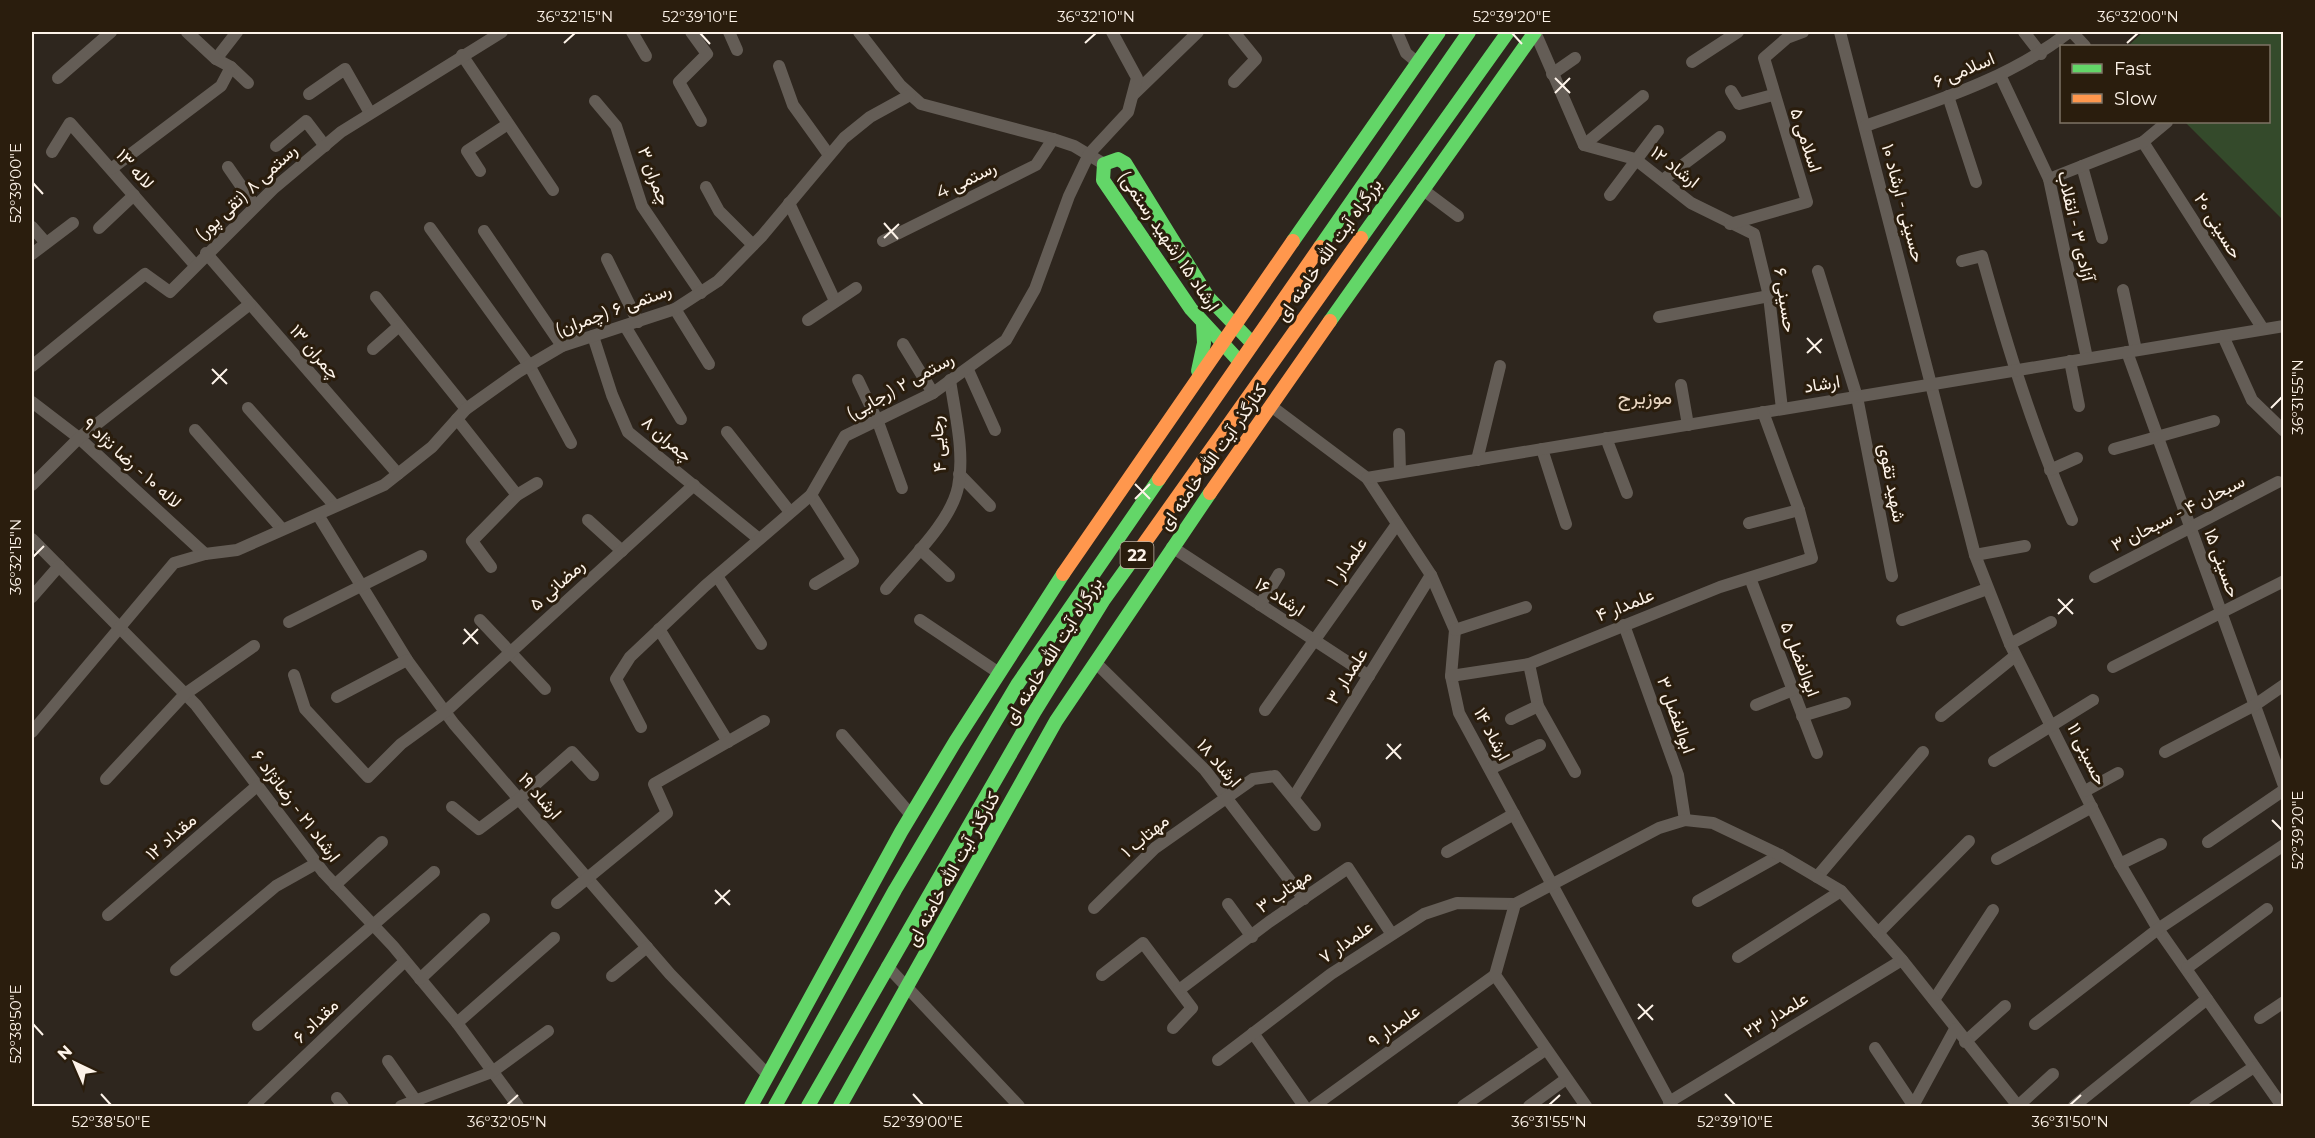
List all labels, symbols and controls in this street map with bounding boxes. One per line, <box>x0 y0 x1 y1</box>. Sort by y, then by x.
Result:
text: 36°32'15"N <box>537 7 613 26</box>
text: 52°39'10"E <box>662 7 738 26</box>
text: 36°32'10"N <box>1057 7 1135 26</box>
text: 52°39'20"E <box>1473 7 1551 26</box>
text: 36°32'00"N <box>2097 7 2179 26</box>
legend <box>2060 45 2270 123</box>
street label: اسلامی ۶ <box>1930 47 1998 93</box>
text: Fast <box>2114 58 2152 80</box>
text: Slow <box>2114 88 2157 110</box>
street label: اسلامی ۵ <box>1785 105 1827 175</box>
street label: رستمی ۸ (تقی پور) <box>190 139 302 246</box>
street label: ارشاد ۱۲ <box>1646 141 1704 193</box>
street label: حسینی - ارشاد ۱۰ <box>1877 141 1929 265</box>
text: 52°39'00"E <box>6 143 25 223</box>
street label: لاله ۱۳ <box>111 144 159 194</box>
street label: چمران ۳ <box>632 144 675 209</box>
street label: رستمی 4 <box>932 156 1000 204</box>
street label: ارشاد ۱۵ (شهید رستمی) <box>1114 166 1224 316</box>
street label: آزادی ۳ - انقلاب <box>2053 169 2100 285</box>
street label: بزرگراه آیت الله خامنه ای <box>1271 174 1387 326</box>
street label: حسینی ۲۰ <box>2189 189 2247 263</box>
street label: حسینی ۶ <box>1769 266 1801 334</box>
street label: رستمی ۶ (چمران) <box>552 279 675 342</box>
street label: چمران ۱۳ <box>284 320 345 385</box>
street label: رستمی ۲ (رجایی) <box>842 347 958 425</box>
text: 36°31'55"N <box>2288 359 2307 435</box>
street label: ارشاد <box>1802 370 1842 398</box>
street label: کنارگذر آیت الله خامنه ای <box>1154 380 1272 534</box>
district label: موزیرج <box>1618 385 1672 411</box>
street label: چمران ۸ <box>637 411 697 468</box>
street label: لاله ۱۰ - رضا نژاد ۹ <box>78 413 186 513</box>
street label: رجایی ۴ <box>925 415 951 473</box>
street label: شهید تقوی <box>1874 442 1910 524</box>
street label: سبحان ۴ - سبحان ۳ <box>2107 470 2249 556</box>
text: 36°32'15"N <box>6 519 25 595</box>
street label: حسینی ۱۵ <box>2199 525 2245 601</box>
street label: علمدار ۱ <box>1322 533 1372 591</box>
road number: 22 <box>1120 542 1154 568</box>
street label: رمضانی ۵ <box>525 555 589 615</box>
street label: بزرگراه آیت الله خامنه ای <box>999 573 1107 729</box>
street label: ارشاد ۱۶ <box>1251 573 1309 621</box>
street label: علمدار ۴ <box>1593 583 1657 627</box>
street label: ابوالفضل ۵ <box>1776 618 1824 700</box>
street label: علمدار ۳ <box>1321 644 1373 708</box>
street label: ابوالفضل ۳ <box>1652 674 1700 756</box>
street label: ارشاد ۱۴ <box>1469 704 1515 764</box>
street label: حسینی ۱۱ <box>2063 719 2111 789</box>
street label: ارشاد ۱۸ <box>1192 734 1246 792</box>
street label: ارشاد ۲۱ - رضانژاد ۶ <box>247 746 345 866</box>
street label: ارشاد ۱۹ <box>514 768 566 824</box>
street label: کنارگذر آیت الله خامنه ای <box>901 788 1005 950</box>
text: 52°39'20"E <box>2288 791 2307 869</box>
street label: مقداد ۱۲ <box>141 809 201 865</box>
street label: مهتاب ۱ <box>1117 810 1173 862</box>
street label: مهتاب ۳ <box>1252 864 1316 918</box>
street label: علمدار ۷ <box>1315 916 1377 968</box>
text: 52°38'50"E <box>6 985 25 1063</box>
street label: علمدار ۲۳ <box>1740 987 1812 1043</box>
street label: مقداد ۶ <box>289 994 343 1048</box>
street label: علمدار ۹ <box>1364 1000 1424 1052</box>
north arrow <box>45 1033 105 1093</box>
text: N <box>54 1041 76 1064</box>
text: 52°38'50"E <box>72 1112 150 1131</box>
text: 36°32'05"N <box>467 1112 547 1131</box>
text: 52°39'00"E <box>883 1112 963 1131</box>
text: 36°31'55"N <box>1511 1112 1587 1131</box>
text: 52°39'10"E <box>1697 1112 1773 1131</box>
text: 36°31'50"N <box>2031 1112 2109 1131</box>

